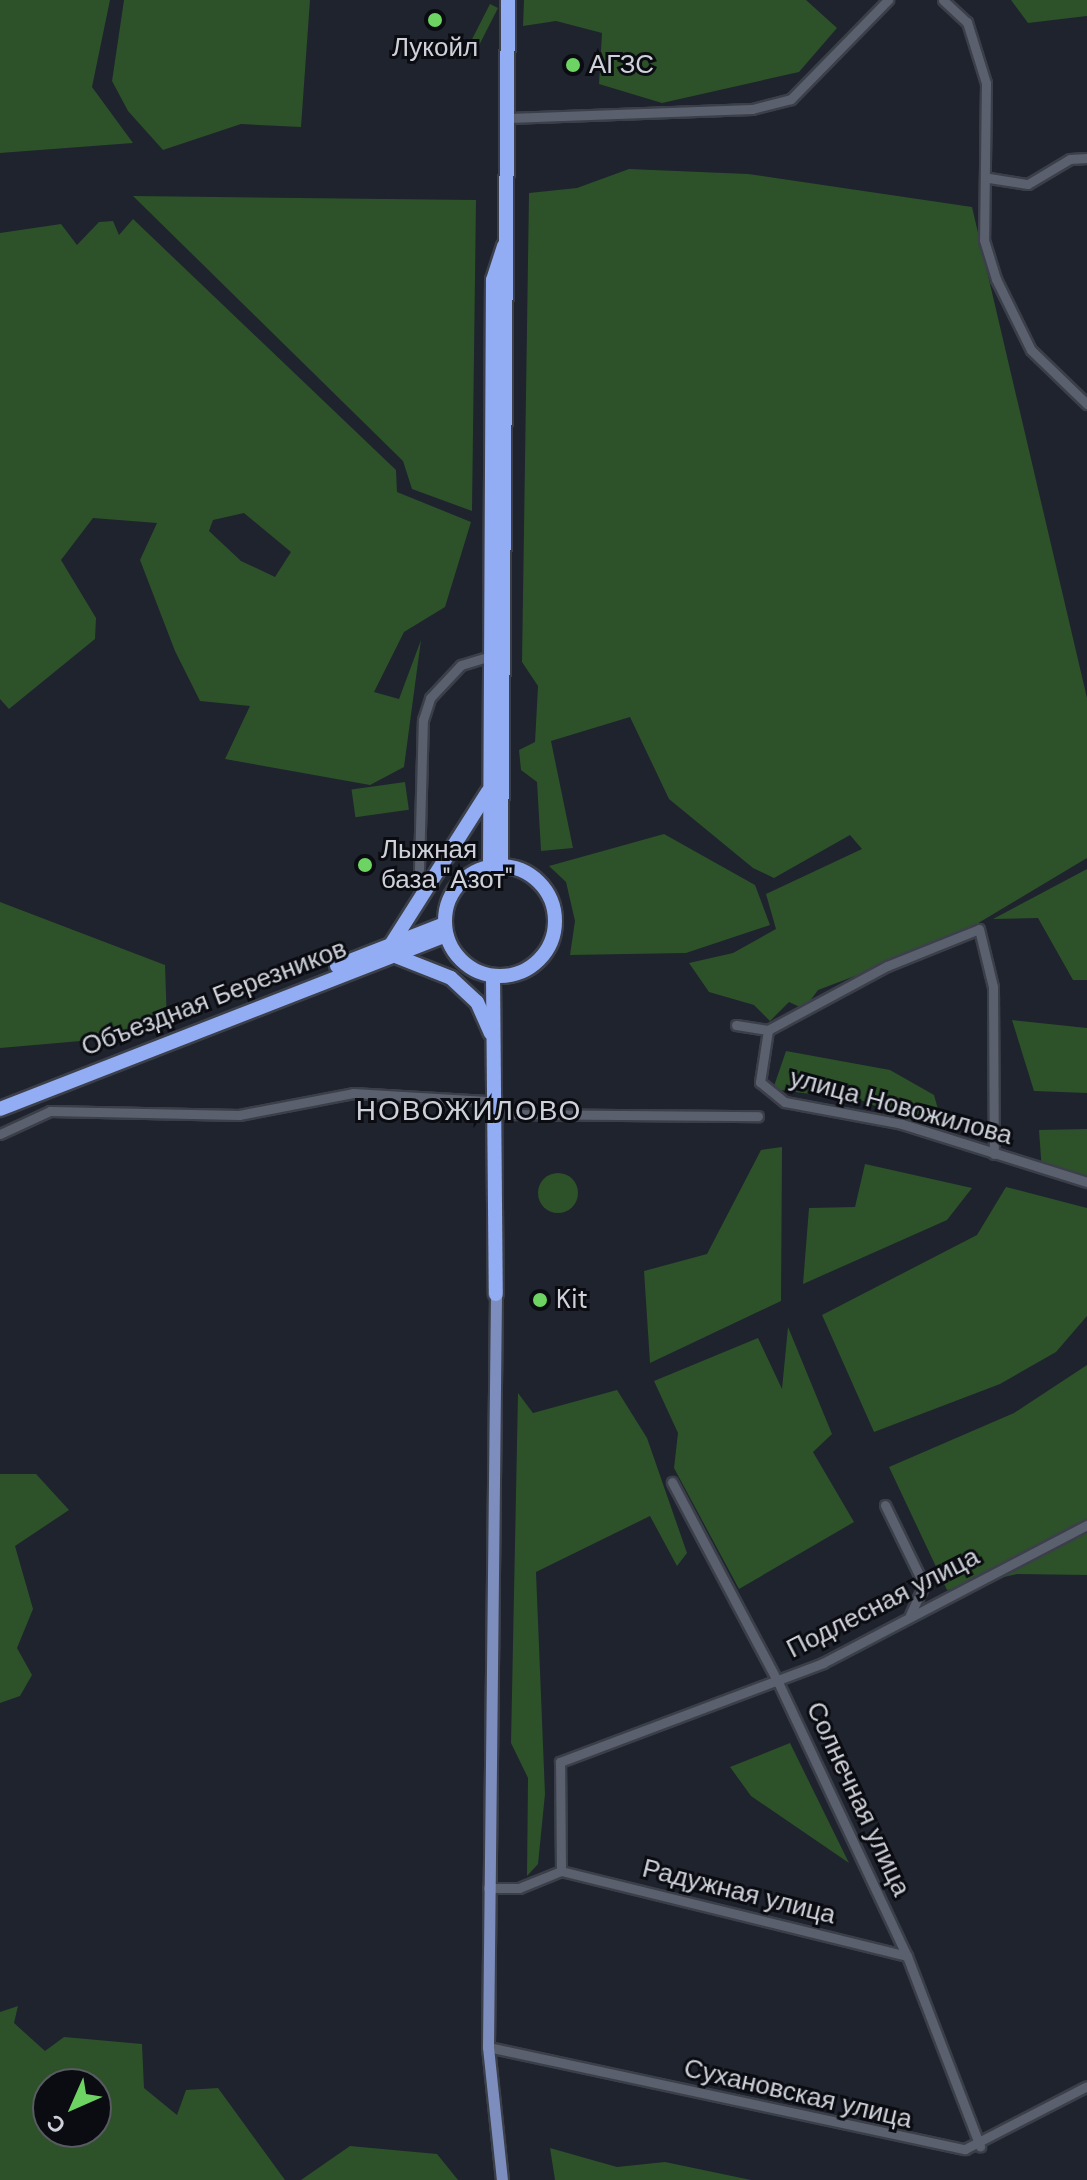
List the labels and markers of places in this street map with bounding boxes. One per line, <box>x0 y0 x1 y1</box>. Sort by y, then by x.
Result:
marker: Лукойл <box>426 11 444 29</box>
place label: Лукойл <box>392 32 478 64</box>
place label: АГЗС <box>589 49 654 81</box>
marker: АГЗС <box>564 56 582 74</box>
place label: Лыжная база "Азот" <box>381 834 513 896</box>
marker: Лыжная база "Азот" <box>356 856 374 874</box>
place label: Kit <box>556 1284 588 1316</box>
marker: Kit <box>531 1291 549 1309</box>

